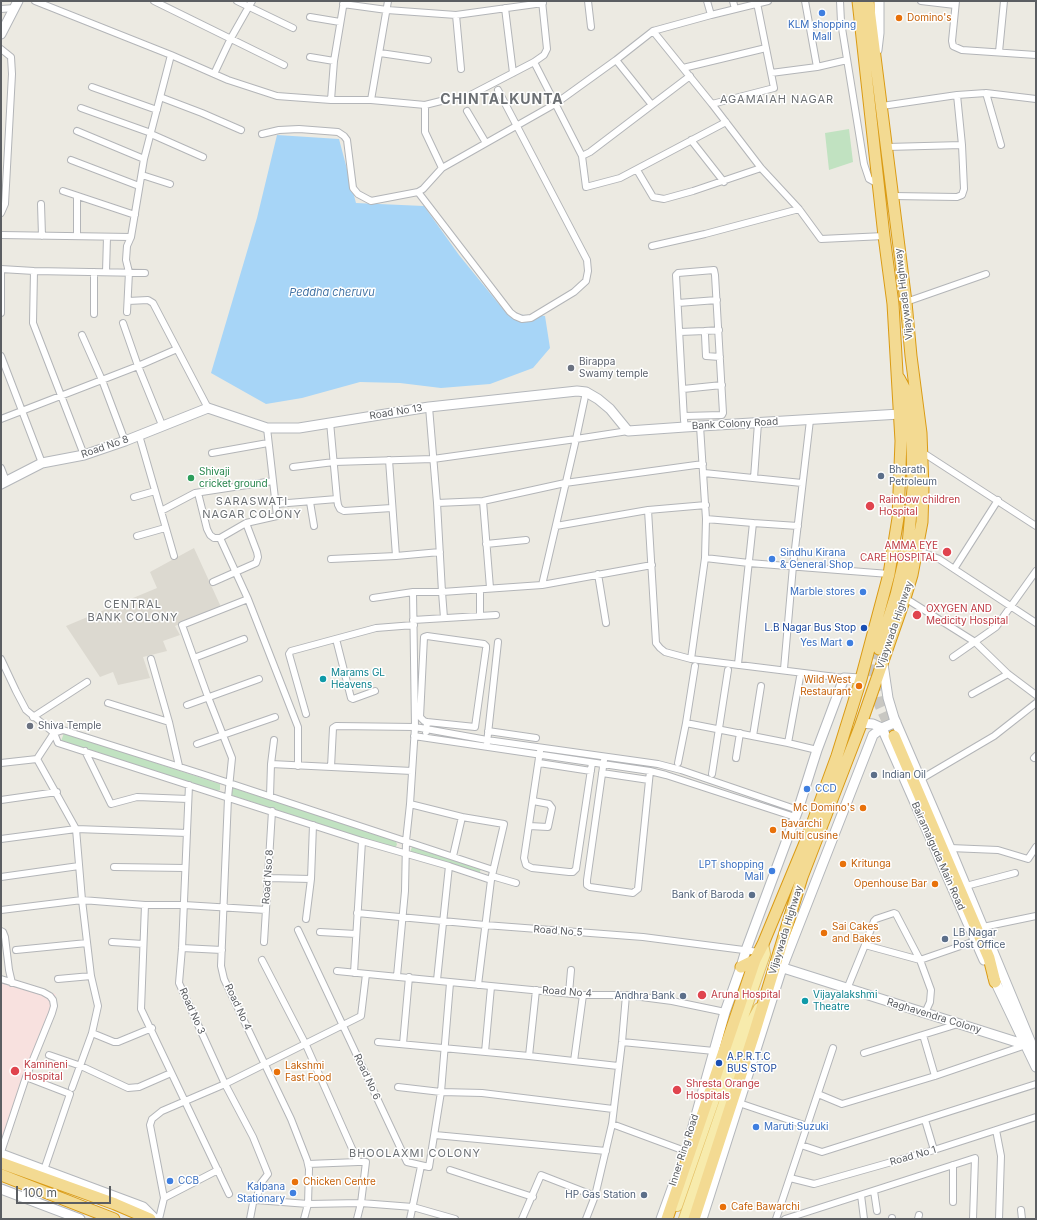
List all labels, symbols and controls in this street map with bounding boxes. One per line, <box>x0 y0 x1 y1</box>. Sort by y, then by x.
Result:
marker: KLM shopping Mall <box>817 8 827 18</box>
place label: Domino's <box>907 12 951 24</box>
marker: Domino's <box>894 13 904 23</box>
place label: KLM shopping Mall <box>788 19 856 42</box>
district label: CHINTALKUNTA <box>440 92 564 108</box>
district label: AGAMAIAH NAGAR <box>720 93 834 107</box>
street label: Vijaywada Highway <box>892 247 916 341</box>
water label: Peddha cheruvu <box>289 286 375 300</box>
place label: Birappa Swamy temple <box>579 356 648 380</box>
marker: Birappa Swamy temple <box>566 363 576 373</box>
street label: Road No 13 <box>369 402 423 422</box>
street label: Bank Colony Road <box>692 416 778 432</box>
street label: Road No 8 <box>80 433 130 461</box>
place label: Bharath Petroleum <box>889 464 937 488</box>
place label: Shivaji cricket ground <box>199 466 268 490</box>
marker: Bharath Petroleum <box>876 471 886 481</box>
marker: Shivaji cricket ground <box>186 473 196 483</box>
place label: Rainbow children Hospital <box>879 494 960 518</box>
district label: SARASWATI NAGAR COLONY <box>202 495 302 521</box>
marker: Rainbow children Hospital <box>864 500 876 512</box>
place label: AMMA EYE CARE HOSPITAL <box>860 540 938 564</box>
marker: AMMA EYE CARE HOSPITAL <box>941 546 953 558</box>
place label: Sindhu Kirana & General Shop <box>780 547 853 570</box>
marker: Sindhu Kirana & General Shop <box>767 554 777 564</box>
street label: Vijaywada Highway <box>874 579 916 671</box>
place label: Marble stores <box>790 586 855 598</box>
marker: Marble stores <box>858 587 868 597</box>
district label: CENTRAL BANK COLONY <box>87 598 179 624</box>
place label: OXYGEN AND Medicity Hospital <box>926 603 1008 626</box>
marker: OXYGEN AND Medicity Hospital <box>911 609 923 621</box>
place label: L.B Nagar Bus Stop <box>764 622 856 634</box>
marker: L.B Nagar Bus Stop <box>859 623 869 633</box>
place label: Yes Mart <box>800 637 842 649</box>
marker: Yes Mart <box>845 638 855 648</box>
place label: Marams GL Heavens <box>331 667 385 690</box>
marker: Marams GL Heavens <box>318 674 328 684</box>
place label: Wild West Restaurant <box>800 674 851 698</box>
marker: Wild West Restaurant <box>854 681 864 691</box>
place label: Shiva Temple <box>38 720 101 732</box>
marker: Shiva Temple <box>25 721 35 731</box>
place label: Indian Oil <box>882 769 926 781</box>
marker: Indian Oil <box>869 770 879 780</box>
place label: CCD <box>815 783 837 795</box>
marker: CCD <box>802 784 812 794</box>
street label: Bairamalguda Main Road <box>909 800 967 912</box>
place label: Mc Domino's <box>793 802 855 814</box>
marker: Mc Domino's <box>858 803 868 813</box>
place label: Bavarchi Multi cusine <box>781 818 838 842</box>
marker: Bavarchi Multi cusine <box>768 825 778 835</box>
street label: Road Nso 8 <box>260 849 276 905</box>
place label: Kritunga <box>851 858 891 870</box>
place label: LPT shopping Mall <box>699 859 764 882</box>
marker: Kritunga <box>838 859 848 869</box>
marker: LPT shopping Mall <box>767 866 777 876</box>
place label: Openhouse Bar <box>854 878 927 890</box>
marker: Openhouse Bar <box>930 879 940 889</box>
street label: Vijaywada Highway <box>767 884 805 976</box>
place label: Bank of Baroda <box>672 889 744 901</box>
marker: Bank of Baroda <box>747 890 757 900</box>
place label: Sai Cakes and Bakes <box>832 921 881 944</box>
street label: Road No 5 <box>533 923 583 939</box>
place label: LB Nagar Post Office <box>953 927 1005 950</box>
marker: Sai Cakes and Bakes <box>819 928 829 938</box>
marker: LB Nagar Post Office <box>940 934 950 944</box>
street label: Road No 4 <box>222 982 254 1032</box>
street label: Road No 4 <box>542 984 592 1000</box>
street label: Road No 3 <box>176 986 208 1036</box>
marker: Aruna Hospital <box>696 989 708 1001</box>
place label: Aruna Hospital <box>711 989 781 1001</box>
place label: Vijayalakshmi Theatre <box>813 989 877 1012</box>
place label: Andhra Bank <box>614 990 675 1002</box>
marker: Andhra Bank <box>678 991 688 1001</box>
marker: Vijayalakshmi Theatre <box>800 996 810 1006</box>
street label: Raghavendra Colony <box>885 996 983 1036</box>
place label: A.P.R.T.C BUS STOP <box>727 1051 777 1074</box>
street label: Road No 6 <box>351 1052 383 1102</box>
marker: A.P.R.T.C BUS STOP <box>714 1058 724 1068</box>
place label: Kamineni Hospital <box>24 1059 68 1082</box>
place label: Lakshmi Fast Food <box>285 1060 331 1084</box>
marker: Kamineni Hospital <box>9 1065 21 1077</box>
marker: Lakshmi Fast Food <box>272 1067 282 1077</box>
place label: Shresta Orange Hospitals <box>686 1078 760 1102</box>
marker: Shresta Orange Hospitals <box>671 1084 683 1096</box>
street label: Inner Ring Road <box>667 1113 701 1187</box>
place label: Maruti Suzuki <box>764 1121 829 1133</box>
marker: Maruti Suzuki <box>751 1122 761 1132</box>
street label: Road No 1 <box>889 1144 937 1168</box>
district label: BHOOLAXMI COLONY <box>349 1147 481 1161</box>
place label: CCB <box>178 1175 199 1187</box>
marker: CCB <box>165 1176 175 1186</box>
place label: Chicken Centre <box>303 1176 376 1188</box>
marker: Chicken Centre <box>290 1177 300 1187</box>
scale bar <box>18 1178 113 1204</box>
place label: Kalpana Stationary <box>237 1181 285 1204</box>
text: 100 m <box>23 1185 57 1200</box>
marker: Kalpana Stationary <box>288 1188 298 1198</box>
place label: HP Gas Station <box>565 1189 636 1201</box>
marker: HP Gas Station <box>639 1190 649 1200</box>
place label: Cafe Bawarchi <box>731 1201 800 1213</box>
marker: Cafe Bawarchi <box>718 1202 728 1212</box>

